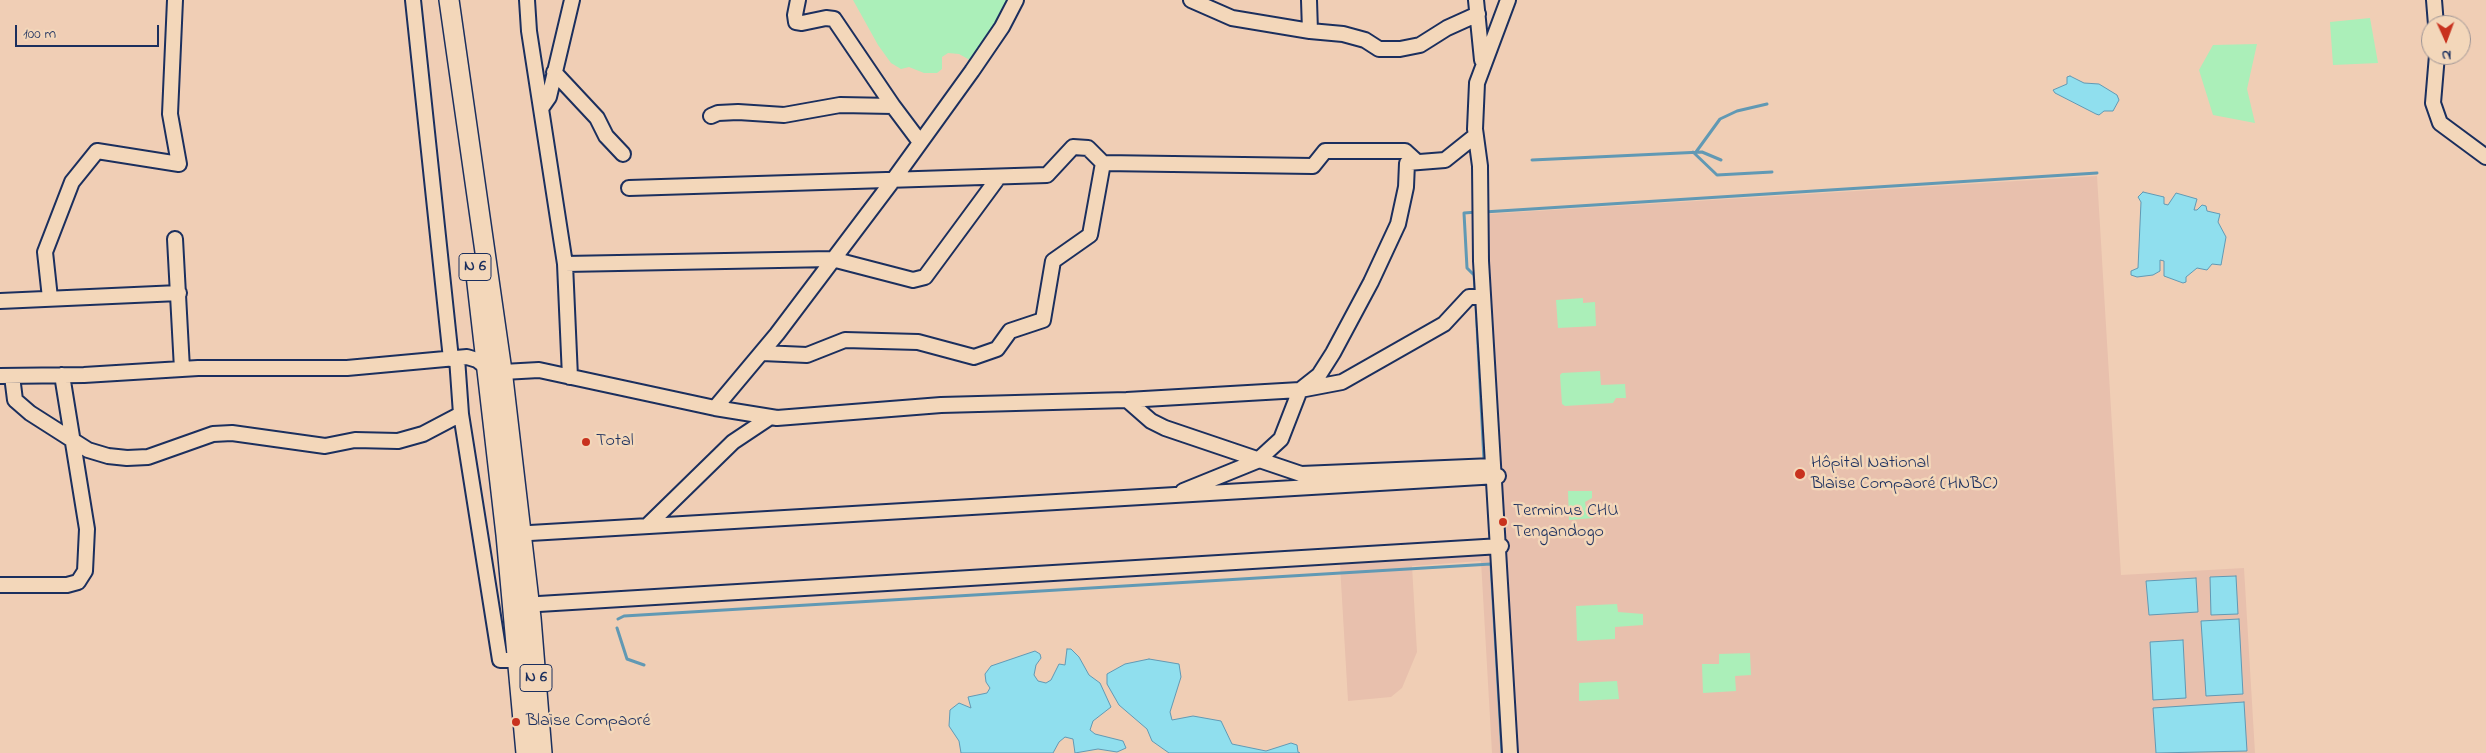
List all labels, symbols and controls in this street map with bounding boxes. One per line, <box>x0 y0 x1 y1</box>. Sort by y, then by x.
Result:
scale bar <box>18 15 161 47</box>
north arrow <box>2421 15 2471 65</box>
text: 100 m <box>23 23 56 45</box>
text: N <box>2441 44 2452 65</box>
road number: N 6 <box>459 253 491 280</box>
place label: Total <box>596 431 634 453</box>
marker: Total <box>580 436 592 448</box>
place label: Hôpital National Blaise Compaoré (HNBC) <box>1811 453 1997 496</box>
marker: Hôpital National Blaise Compaoré (HNBC) <box>1793 467 1807 481</box>
place label: Terminus CHU Tengandogo <box>1513 501 1619 544</box>
marker: Terminus CHU Tengandogo <box>1497 516 1509 528</box>
road number: N 6 <box>520 664 552 691</box>
place label: Blaise Compaoré <box>526 711 650 733</box>
marker: Blaise Compaoré <box>510 716 522 728</box>

